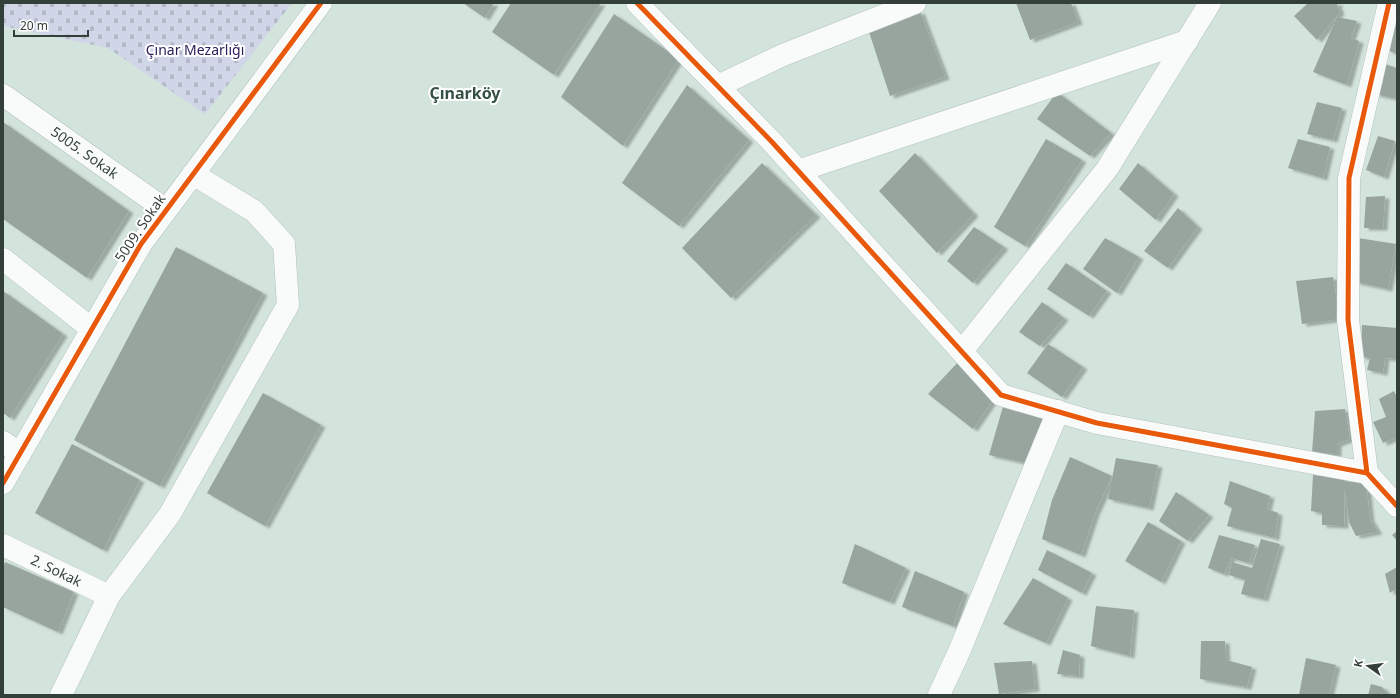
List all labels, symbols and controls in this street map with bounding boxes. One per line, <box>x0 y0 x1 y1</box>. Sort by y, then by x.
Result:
scale bar <box>14 12 88 38</box>
text: 20 m <box>20 17 48 34</box>
park label: Çınar Mezarlığı <box>146 40 244 59</box>
district label: Çınarköy <box>430 82 501 104</box>
street label: 5005. Sokak <box>47 122 123 183</box>
street label: 5009. Sokak <box>110 189 170 266</box>
street label: 2. Sokak <box>28 550 85 591</box>
north arrow <box>1348 646 1388 686</box>
text: K <box>1350 657 1366 669</box>

